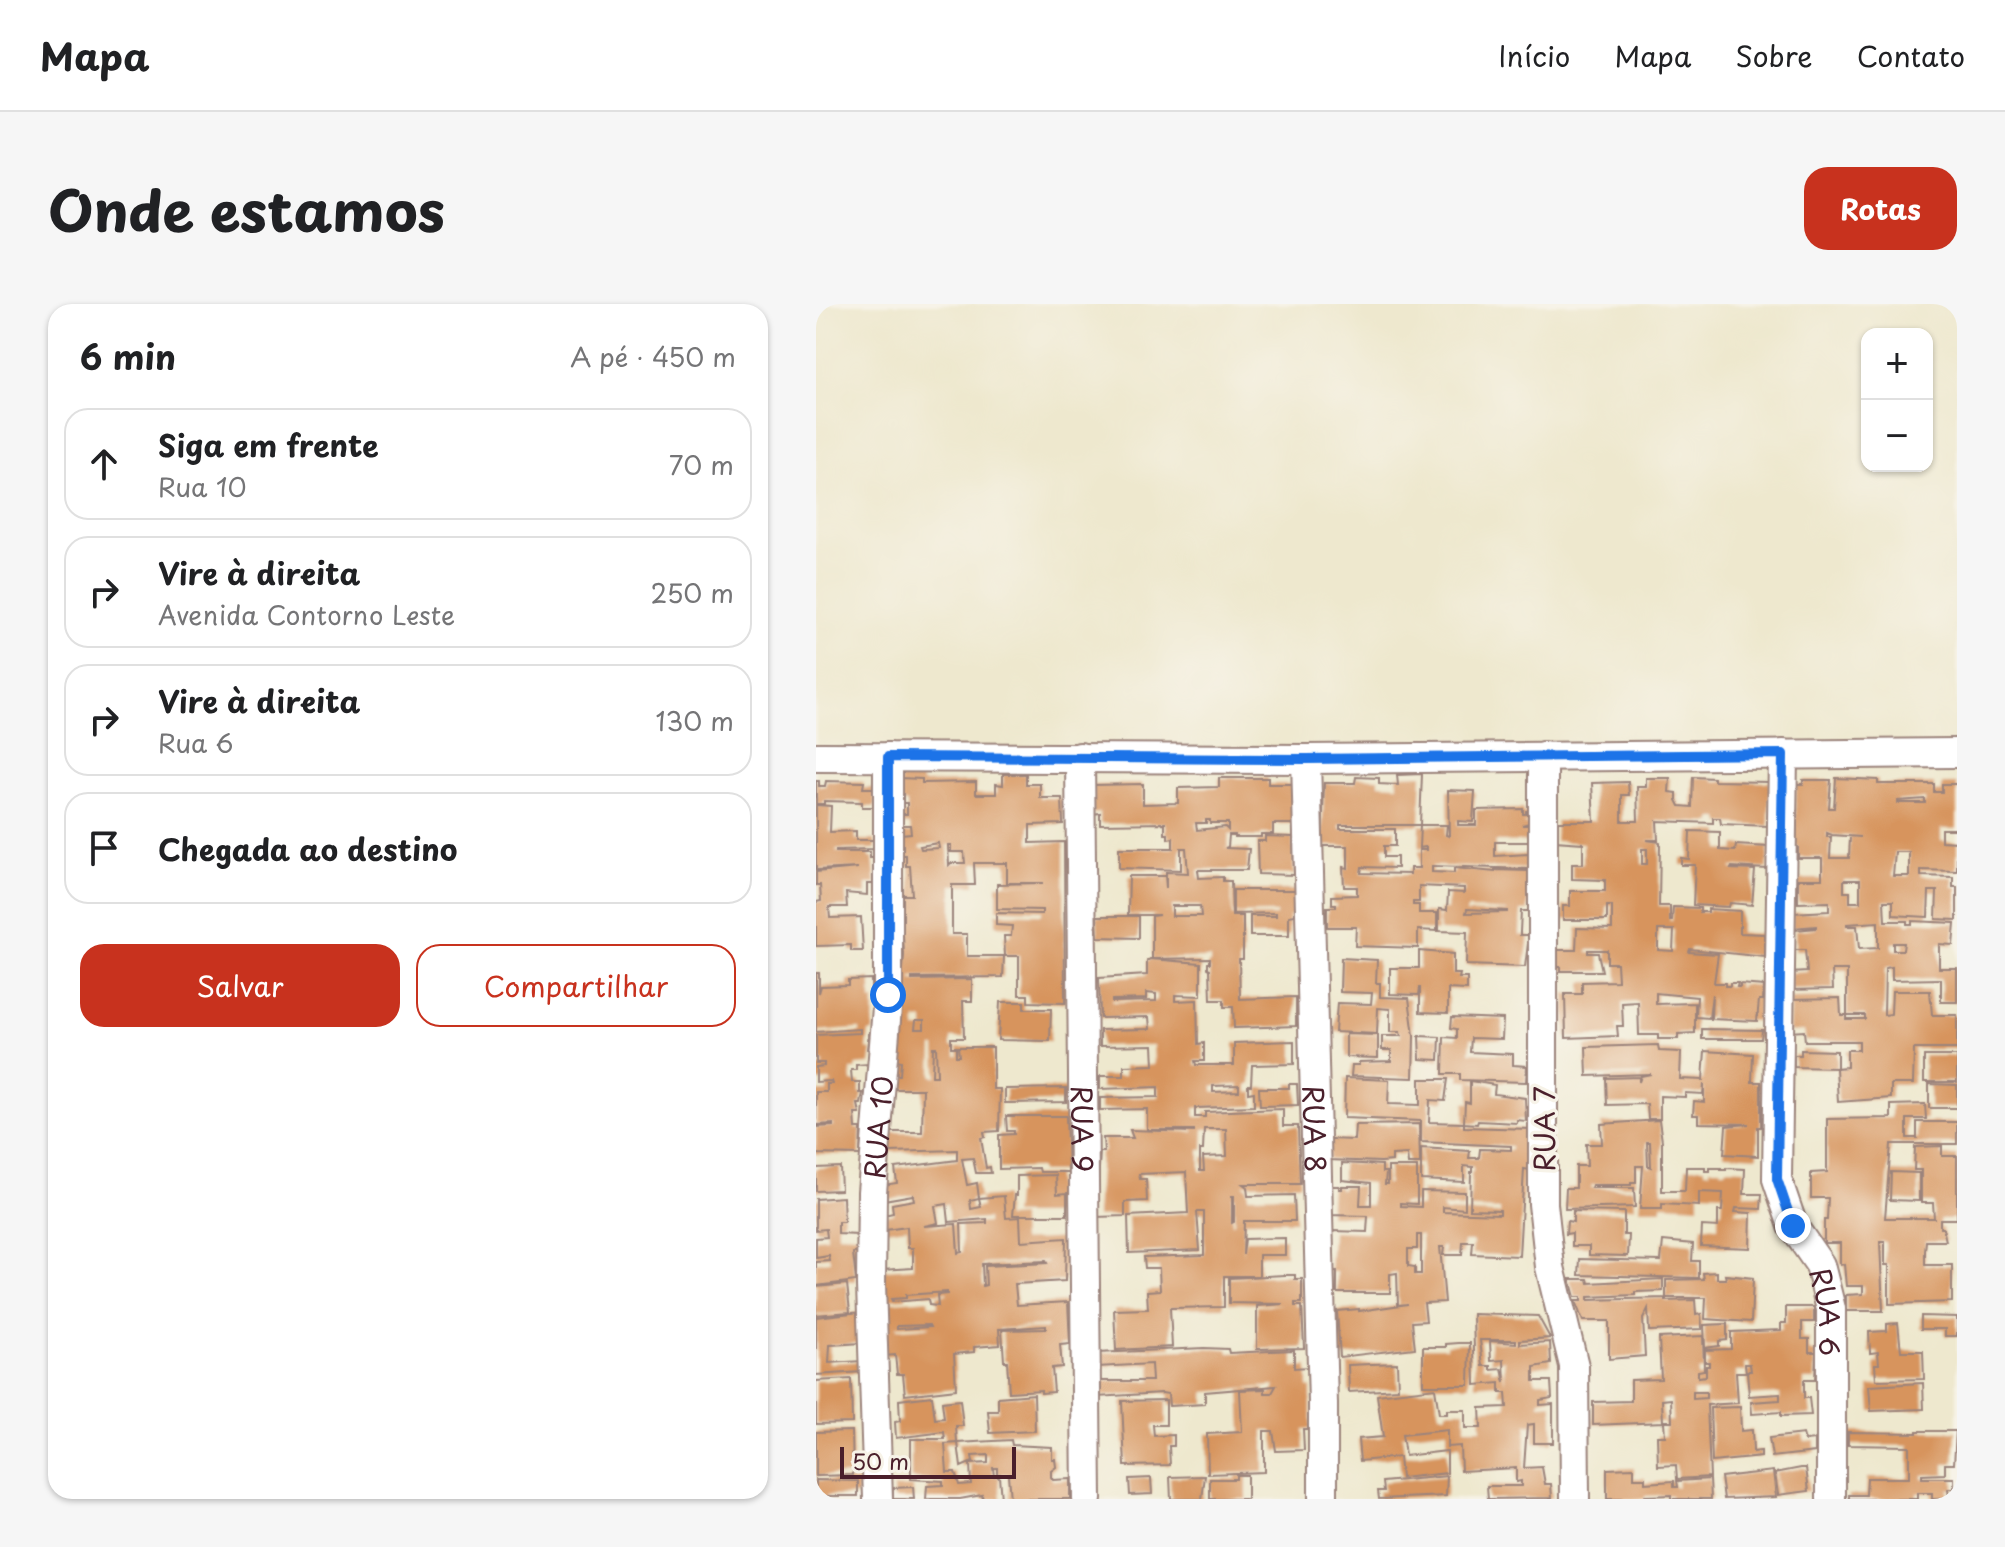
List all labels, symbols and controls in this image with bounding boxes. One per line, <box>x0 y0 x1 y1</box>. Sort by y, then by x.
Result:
text: Mapa <box>40 27 150 84</box>
text: Início <box>1498 34 1570 77</box>
text: Mapa <box>1614 34 1691 77</box>
text: Sobre <box>1735 34 1813 77</box>
text: Contato <box>1857 34 1965 77</box>
text: Onde estamos <box>48 166 445 251</box>
button: Rotas <box>1804 167 1957 250</box>
map controls <box>1861 328 1933 472</box>
button: + <box>1861 328 1933 400</box>
text: 6 min <box>80 330 176 382</box>
text: A pé · 450 m <box>570 337 736 376</box>
button: − <box>1861 400 1933 472</box>
text: Siga em frente <box>158 422 379 467</box>
icon: ahead <box>82 442 126 486</box>
text: 70 m <box>669 445 734 484</box>
text: Rua 10 <box>158 467 247 506</box>
text: Vire à direita <box>158 550 360 595</box>
icon: right <box>82 570 126 614</box>
text: 250 m <box>650 573 734 612</box>
text: Avenida Contorno Leste <box>158 595 455 634</box>
text: Vire à direita <box>158 678 360 723</box>
icon: right <box>82 698 126 742</box>
text: 130 m <box>655 701 734 740</box>
text: Rua 6 <box>158 723 233 762</box>
icon: arrive <box>82 826 126 870</box>
text: Chegada ao destino <box>158 826 457 871</box>
button: Salvar <box>80 944 400 1027</box>
button: Compartilhar <box>416 944 736 1027</box>
route start <box>870 977 906 1013</box>
street label: RUA 10 <box>852 1074 903 1181</box>
street label: RUA 9 <box>1062 1085 1105 1173</box>
street label: RUA 8 <box>1293 1085 1338 1173</box>
street label: RUA 7 <box>1522 1086 1565 1172</box>
route end <box>1775 1208 1811 1244</box>
street label: RUA 6 <box>1800 1263 1853 1356</box>
scale bar <box>840 1443 1016 1479</box>
text: 50 m <box>852 1444 909 1477</box>

